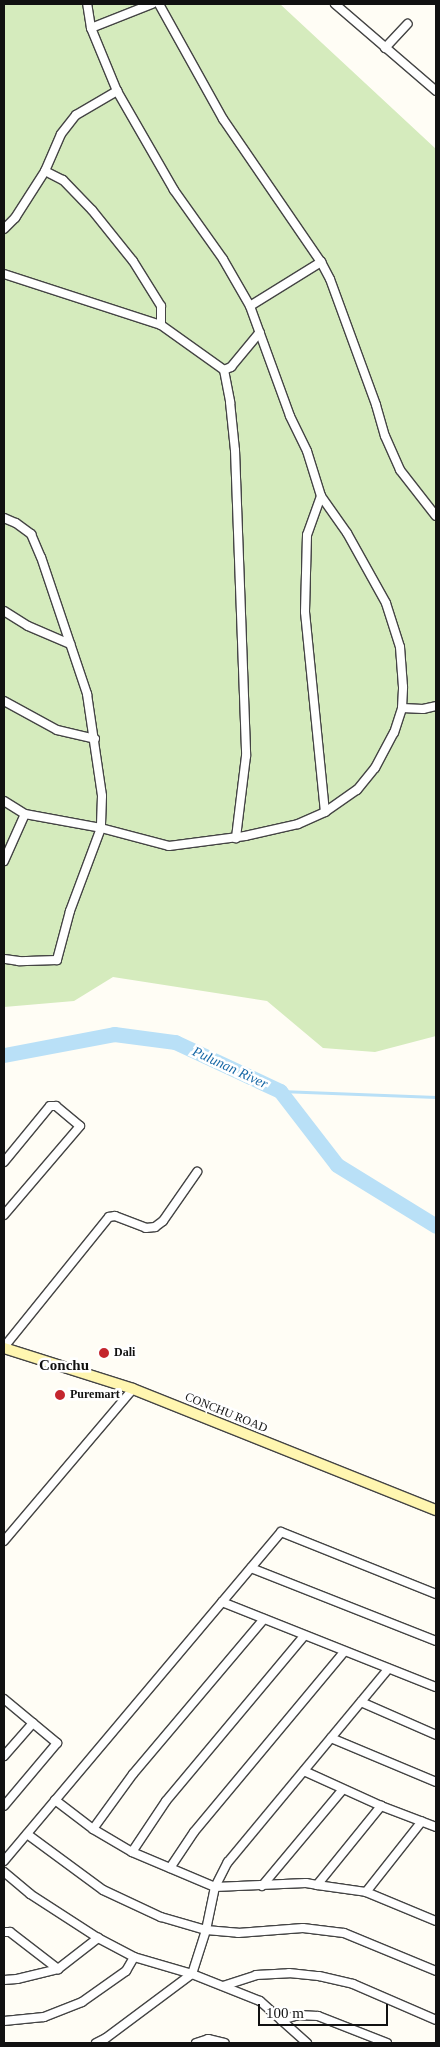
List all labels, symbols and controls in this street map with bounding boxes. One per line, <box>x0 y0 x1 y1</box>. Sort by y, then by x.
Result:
water label: Pulunan River <box>190 1043 270 1093</box>
place label: Dali <box>114 1346 135 1360</box>
marker: Dali <box>98 1347 110 1359</box>
district label: Conchu <box>39 1357 89 1375</box>
place label: Puremart <box>70 1388 120 1402</box>
marker: Puremart <box>54 1389 66 1401</box>
street label: CONCHU ROAD <box>183 1390 269 1436</box>
scale bar <box>260 1994 390 2026</box>
text: 100 m <box>266 2005 304 2021</box>

